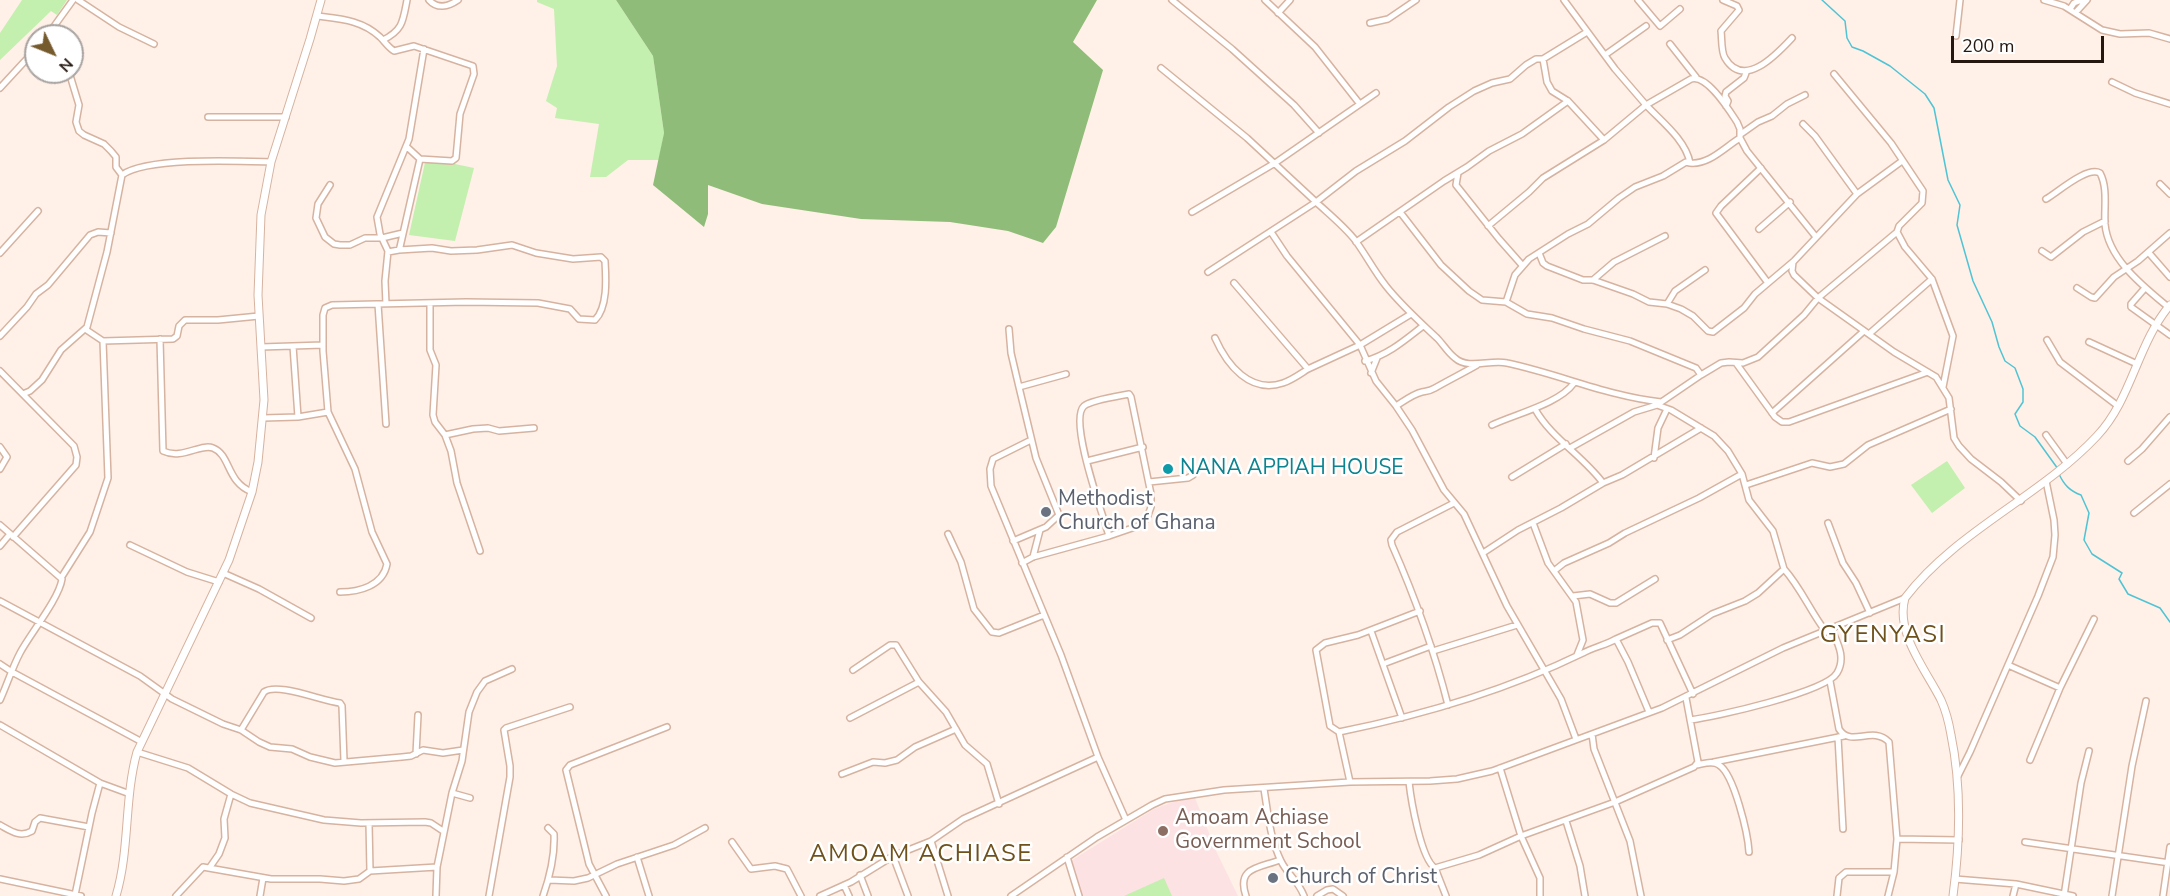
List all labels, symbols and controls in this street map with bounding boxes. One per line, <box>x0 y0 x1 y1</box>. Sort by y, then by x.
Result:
north arrow <box>24 24 84 84</box>
scale bar <box>1954 24 2107 62</box>
text: 200 m <box>1962 34 2014 58</box>
text: N <box>54 53 78 77</box>
place label: NANA APPIAH HOUSE <box>1180 456 1404 482</box>
marker: NANA APPIAH HOUSE <box>1161 462 1175 476</box>
place label: Methodist Church of Ghana <box>1058 487 1216 537</box>
marker: Methodist Church of Ghana <box>1039 505 1053 519</box>
district label: GYENYASI <box>1820 622 1946 650</box>
place label: Amoam Achiase Government School <box>1175 806 1361 856</box>
marker: Amoam Achiase Government School <box>1156 824 1170 838</box>
district label: AMOAM ACHIASE <box>809 841 1033 869</box>
place label: Church of Christ <box>1285 865 1437 891</box>
marker: Church of Christ <box>1266 871 1280 885</box>

